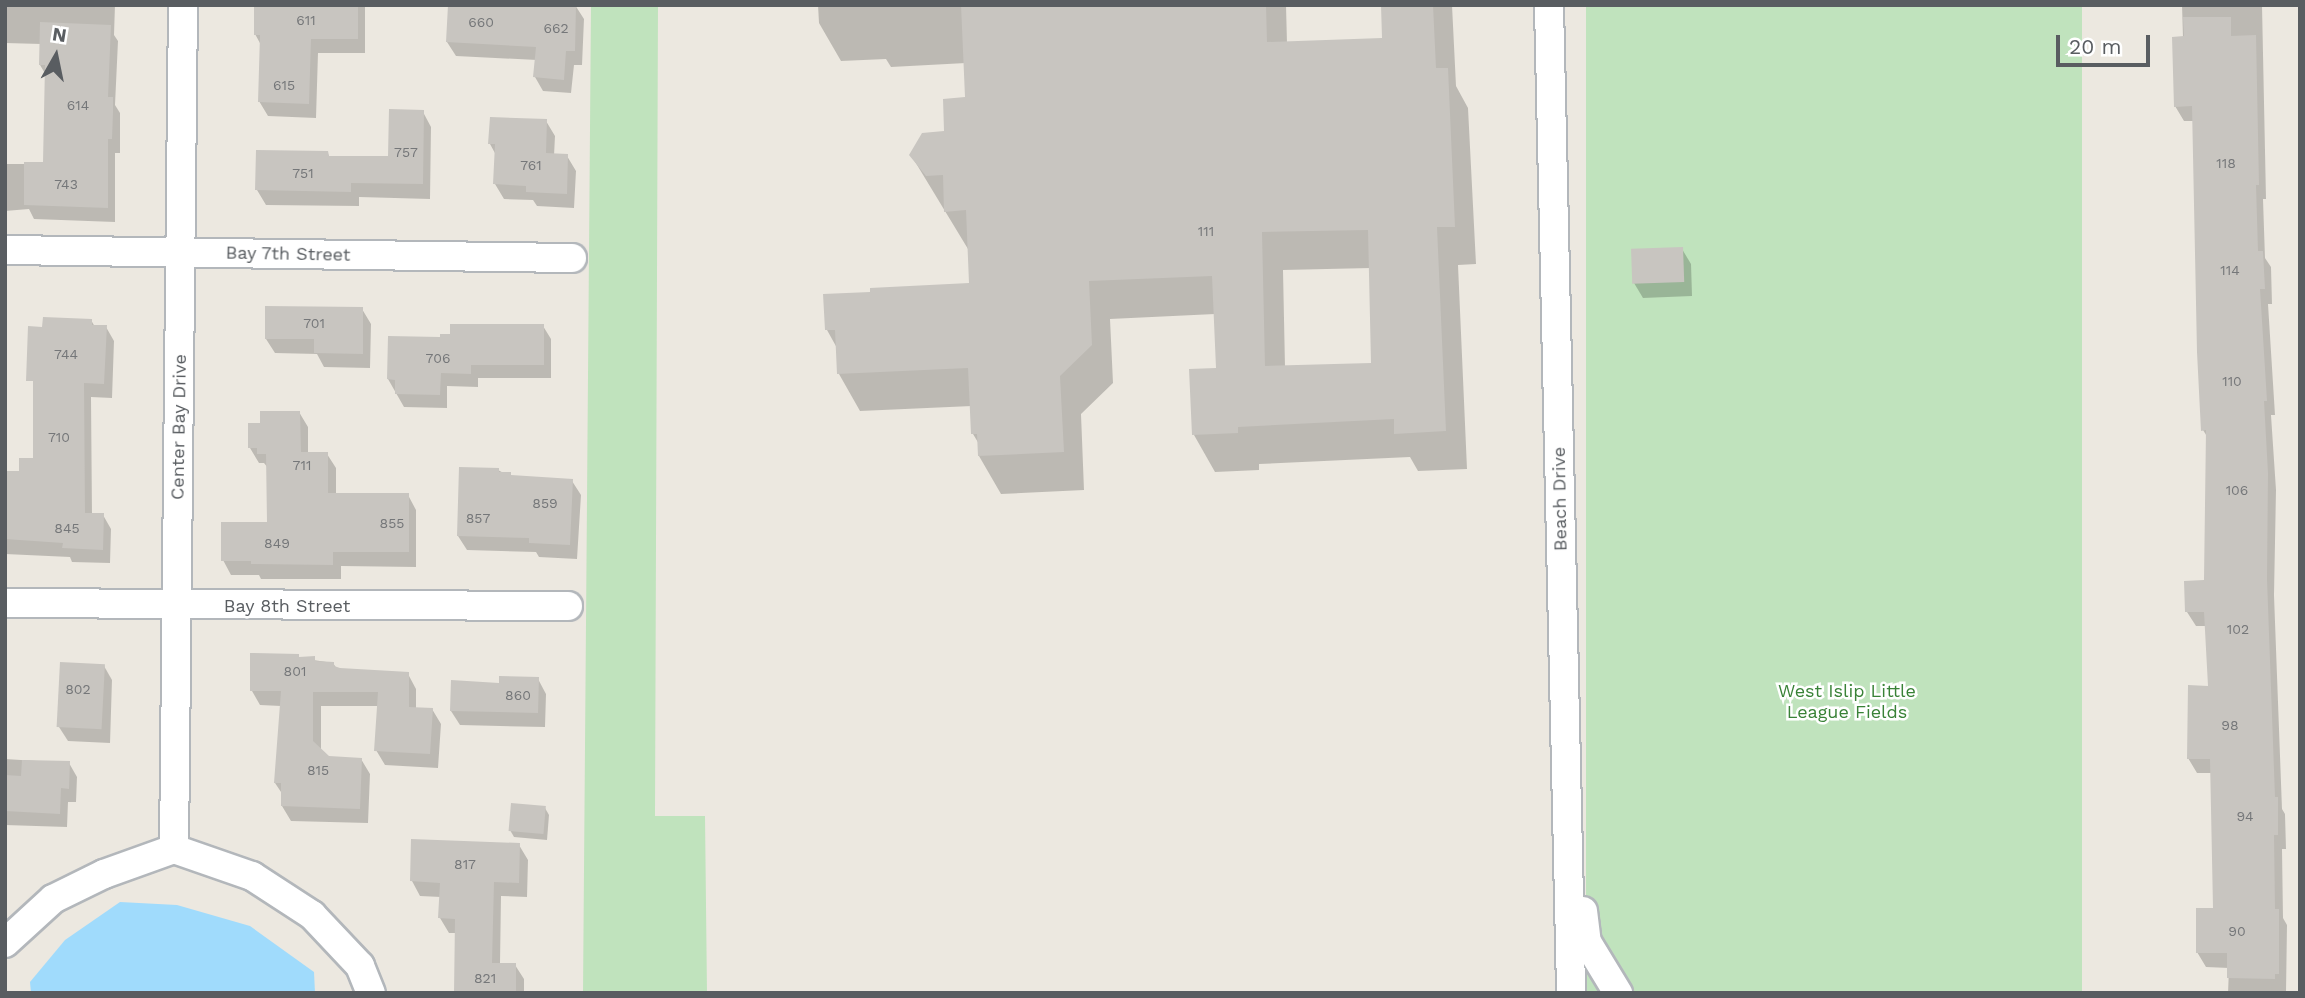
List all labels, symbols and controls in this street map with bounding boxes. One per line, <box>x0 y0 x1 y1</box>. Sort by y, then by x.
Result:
house number: 611 <box>296 12 316 28</box>
house number: 660 <box>468 14 494 30</box>
house number: 662 <box>543 20 569 36</box>
north arrow <box>21 21 91 91</box>
scale bar <box>2060 21 2154 65</box>
text: N <box>51 22 68 47</box>
text: 20 m <box>2069 34 2121 59</box>
house number: 615 <box>273 77 295 93</box>
house number: 614 <box>67 97 89 113</box>
house number: 757 <box>394 144 418 160</box>
house number: 118 <box>2216 155 2236 171</box>
house number: 761 <box>520 157 542 173</box>
house number: 751 <box>292 165 314 181</box>
house number: 743 <box>54 176 78 192</box>
house number: 111 <box>1198 223 1214 239</box>
street label: Bay 7th Street <box>225 242 351 266</box>
house number: 114 <box>2220 262 2240 278</box>
house number: 701 <box>303 315 325 331</box>
house number: 744 <box>54 346 78 362</box>
house number: 706 <box>426 350 450 366</box>
street label: Center Bay Drive <box>167 353 191 501</box>
house number: 110 <box>2222 373 2242 389</box>
house number: 710 <box>48 429 70 445</box>
street label: Beach Drive <box>1548 447 1572 551</box>
house number: 711 <box>293 457 311 473</box>
house number: 106 <box>2226 482 2248 498</box>
house number: 859 <box>532 495 558 511</box>
house number: 857 <box>466 510 490 526</box>
house number: 855 <box>380 515 404 531</box>
house number: 845 <box>54 520 80 536</box>
house number: 849 <box>264 535 290 551</box>
street label: Bay 8th Street <box>224 595 350 617</box>
house number: 102 <box>2227 621 2249 637</box>
house number: 801 <box>284 663 306 679</box>
house number: 802 <box>65 681 91 697</box>
park label: West Islip Little League Fields <box>1778 681 1916 724</box>
house number: 860 <box>505 687 531 703</box>
house number: 98 <box>2221 717 2239 733</box>
house number: 815 <box>307 762 329 778</box>
house number: 94 <box>2236 808 2254 824</box>
house number: 817 <box>454 856 476 872</box>
house number: 90 <box>2228 923 2246 939</box>
house number: 821 <box>474 970 496 986</box>

